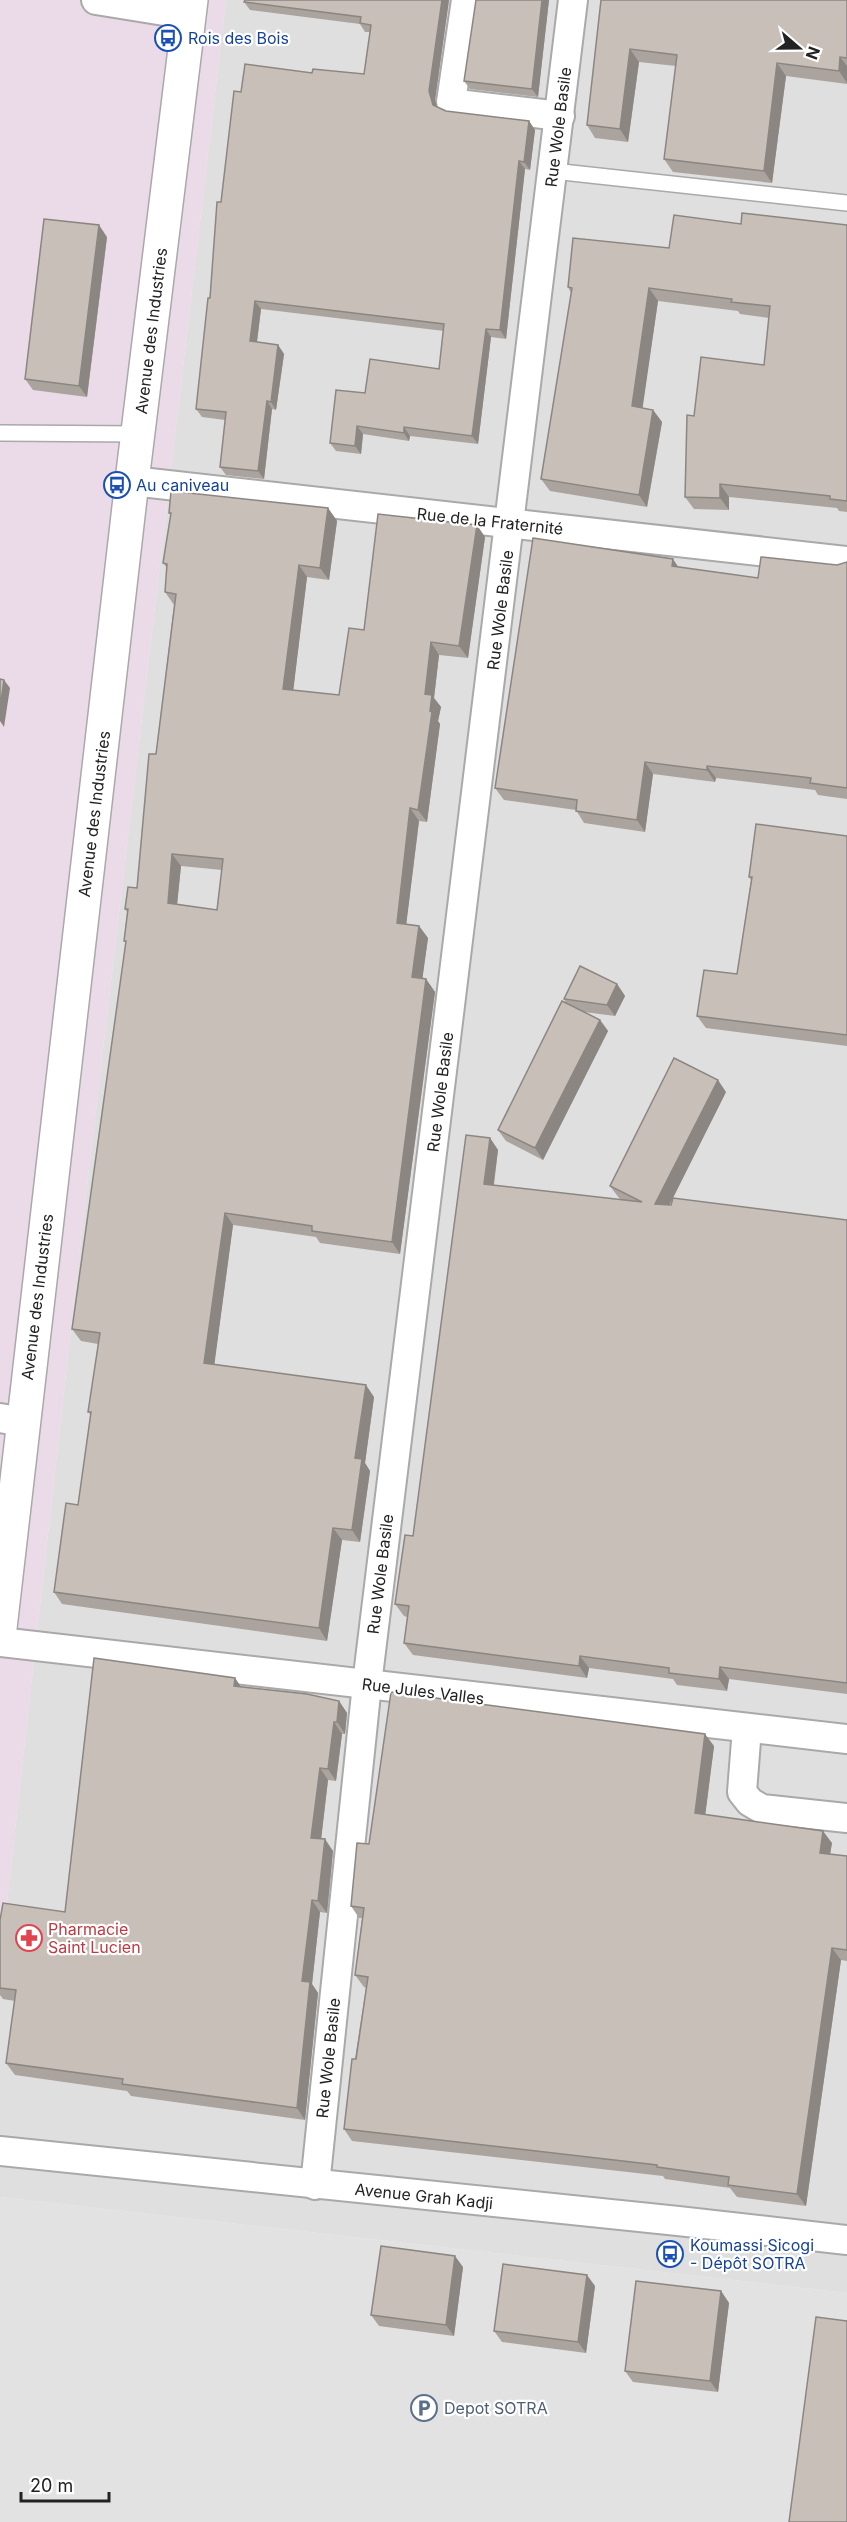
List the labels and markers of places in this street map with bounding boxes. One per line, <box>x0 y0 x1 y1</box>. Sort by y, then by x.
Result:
bus stop icon: Rois des Bois <box>153 23 183 53</box>
place label: Rois des Bois <box>188 28 289 48</box>
bus stop icon: Au caniveau <box>102 470 132 500</box>
place label: Au caniveau <box>136 475 229 495</box>
place label: Pharmacie Saint Lucien <box>48 1919 141 1957</box>
pharmacy icon: Pharmacie Saint Lucien <box>14 1923 44 1953</box>
place label: Koumassi Sicogi - Dépôt SOTRA <box>690 2235 814 2273</box>
bus stop icon: Koumassi Sicogi - Dépôt SOTRA <box>655 2239 685 2269</box>
parking icon: Depot SOTRA <box>409 2393 439 2423</box>
place label: Depot SOTRA <box>444 2398 548 2418</box>

